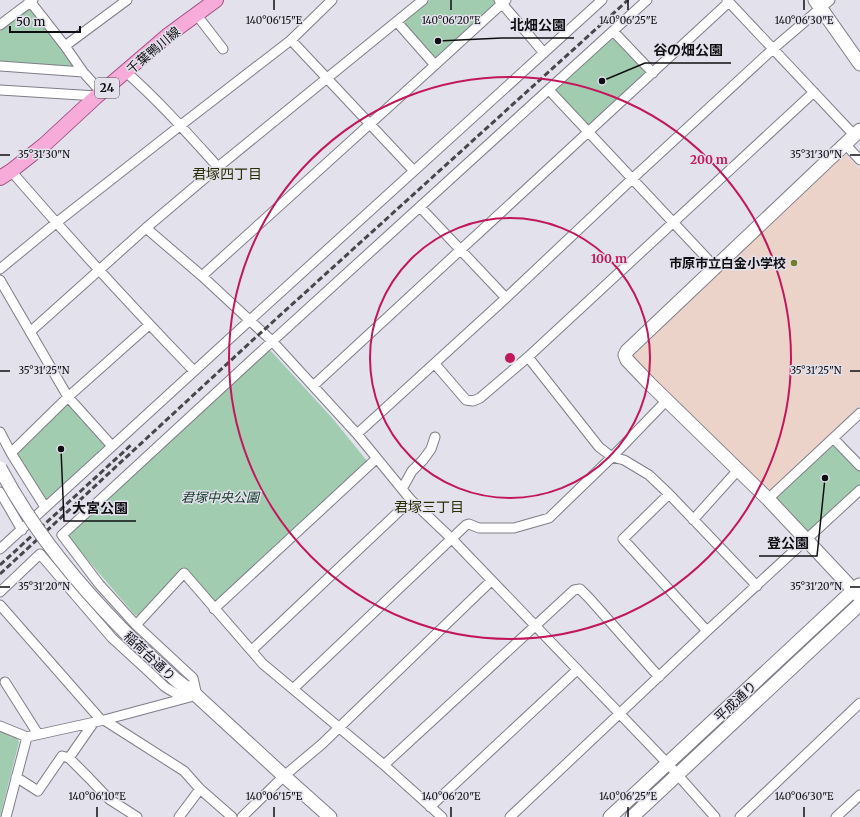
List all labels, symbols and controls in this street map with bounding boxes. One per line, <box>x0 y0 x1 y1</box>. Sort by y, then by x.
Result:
scale bar <box>10 8 80 34</box>
callout: 北畑公園 <box>502 12 574 38</box>
text: 50 m <box>16 14 45 29</box>
text: 140°06'15"E <box>246 14 303 27</box>
text: 140°06'20"E <box>422 14 481 27</box>
text: 140°06'25"E <box>599 14 658 27</box>
text: 140°06'30"E <box>775 14 834 27</box>
text: 北畑公園 <box>510 16 566 34</box>
street label: 千葉鴨川線 <box>123 23 184 78</box>
callout: 谷の畑公園 <box>645 37 731 63</box>
text: 谷の畑公園 <box>653 41 723 59</box>
road number: 24 <box>95 78 119 98</box>
text: 35°31'30"N <box>18 148 70 161</box>
text: 35°31'30"N <box>790 148 842 161</box>
text: 200 m <box>690 152 728 167</box>
district label: 君塚四丁目 <box>192 165 262 183</box>
text: 100 m <box>591 251 627 266</box>
place label: 市原市立白金小学校 <box>669 255 786 272</box>
marker: 市原市立白金小学校 <box>789 258 799 268</box>
centre of rings <box>503 351 517 365</box>
text: 35°31'25"N <box>19 364 70 377</box>
text: 35°31'25"N <box>791 364 842 377</box>
park label: 君塚中央公園 <box>181 489 261 506</box>
callout: 大宮公園 <box>64 495 136 521</box>
district label: 君塚三丁目 <box>394 498 464 516</box>
text: 大宮公園 <box>72 499 128 517</box>
callout: 登公園 <box>759 530 817 556</box>
text: 登公園 <box>767 534 809 552</box>
text: 35°31'20"N <box>18 580 70 593</box>
text: 35°31'20"N <box>790 580 842 593</box>
street label: 稲荷台通り <box>120 628 179 685</box>
street label: 平成通り <box>711 677 760 725</box>
text: 140°06'10"E <box>68 790 126 803</box>
text: 140°06'15"E <box>246 790 303 803</box>
text: 140°06'20"E <box>422 790 481 803</box>
text: 140°06'25"E <box>599 790 658 803</box>
text: 140°06'30"E <box>775 790 834 803</box>

